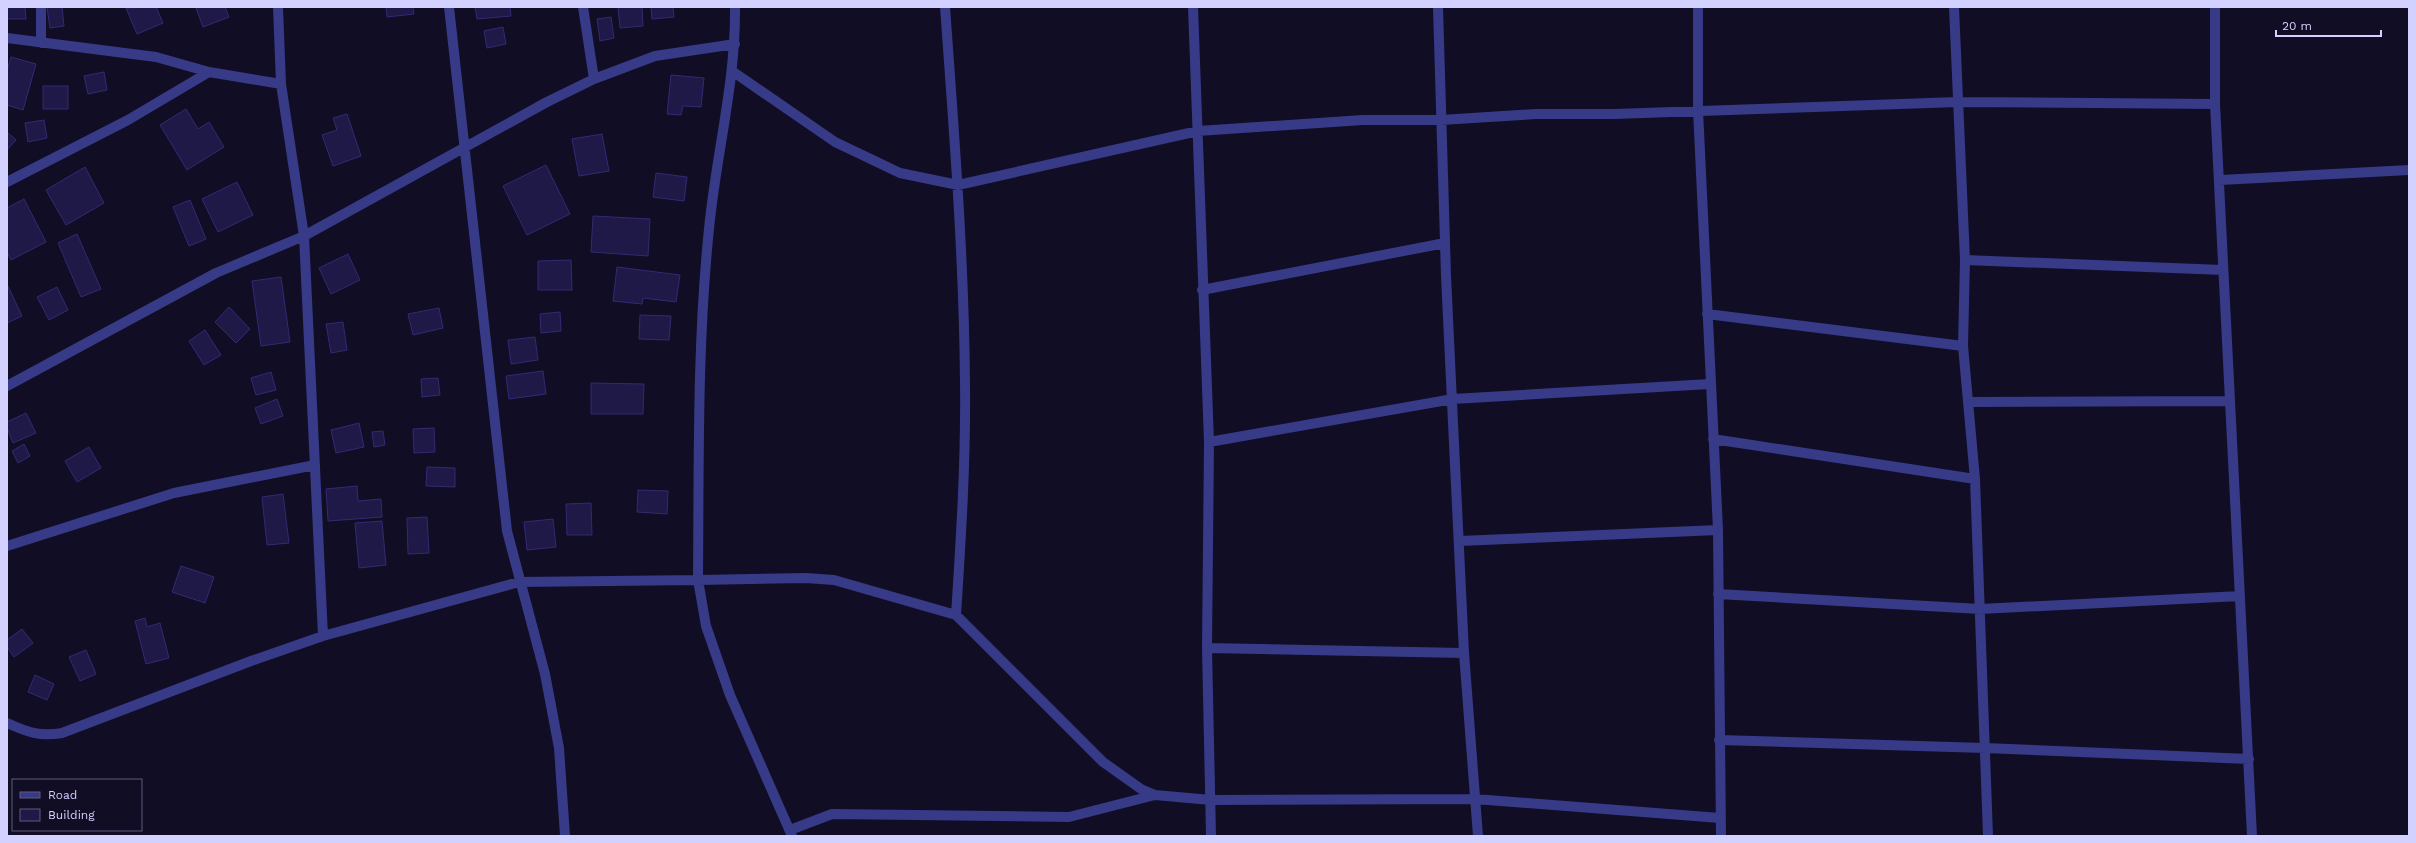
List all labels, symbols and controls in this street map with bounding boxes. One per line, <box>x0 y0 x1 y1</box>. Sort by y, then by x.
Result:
scale bar <box>2276 12 2381 38</box>
text: 20 m <box>2282 19 2312 33</box>
legend <box>12 779 142 831</box>
text: Road <box>48 788 77 802</box>
text: Building <box>48 808 95 822</box>

